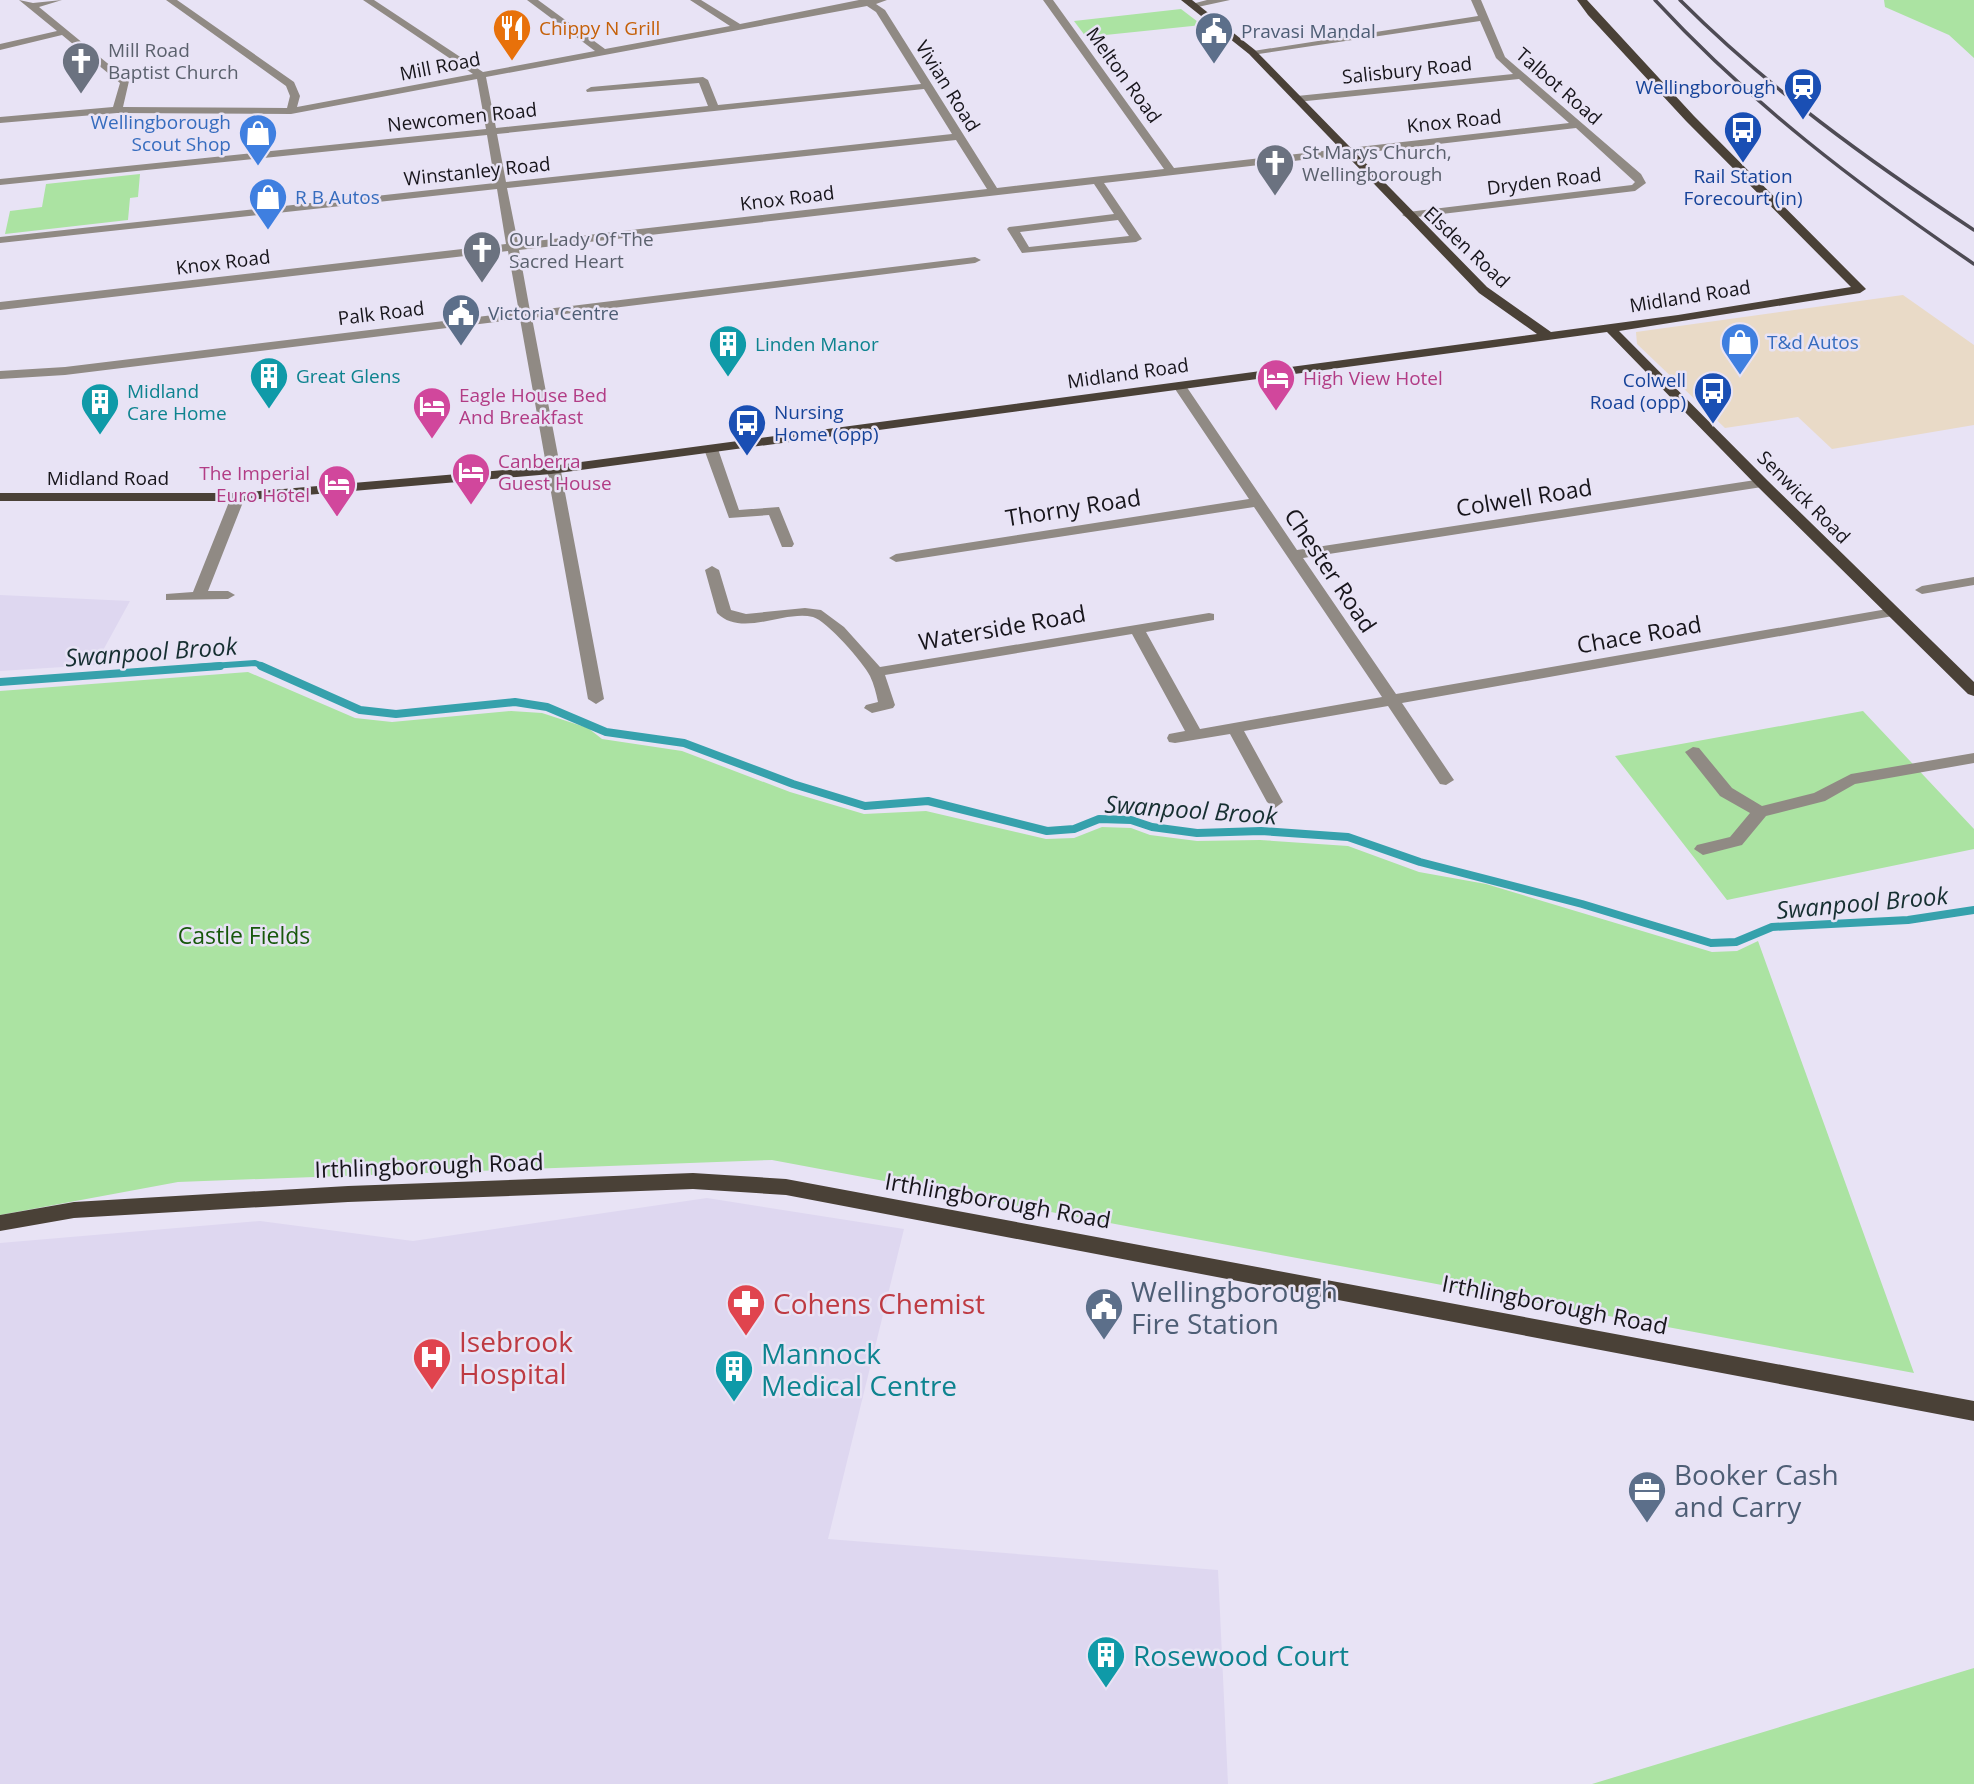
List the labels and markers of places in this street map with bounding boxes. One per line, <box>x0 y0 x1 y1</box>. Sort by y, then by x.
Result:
restaurant icon: Chippy N Grill <box>491 7 533 62</box>
public building icon: Pravasi Mandal <box>1193 10 1235 65</box>
place label: Chippy N Grill <box>539 15 660 41</box>
place label: Pravasi Mandal <box>1241 18 1376 44</box>
place label: Mill Road Baptist Church <box>108 37 239 85</box>
church icon: Mill Road Baptist Church <box>60 40 102 95</box>
station icon: Wellingborough <box>1782 66 1824 121</box>
place label: Wellingborough <box>1636 74 1776 100</box>
place label: Wellingborough Scout Shop <box>91 109 231 157</box>
bus stop icon: Rail Station Forecourt (in) <box>1722 109 1764 164</box>
shop icon: Wellingborough Scout Shop <box>237 112 279 167</box>
place label: St Marys Church, Wellingborough <box>1302 139 1452 187</box>
church icon: St Marys Church, Wellingborough <box>1254 142 1296 197</box>
place label: Rail Station Forecourt (in) <box>1684 163 1802 211</box>
shop icon: R B Autos <box>247 176 289 231</box>
place label: R B Autos <box>295 184 380 210</box>
place label: Our Lady Of The Sacred Heart <box>509 226 654 274</box>
church icon: Our Lady Of The Sacred Heart <box>461 229 503 284</box>
public building icon: Victoria Centre <box>440 292 482 347</box>
place label: Victoria Centre <box>488 300 619 326</box>
shop icon: T&d Autos <box>1719 321 1761 376</box>
building icon: Linden Manor <box>707 323 749 378</box>
place label: T&d Autos <box>1767 329 1859 355</box>
place label: Linden Manor <box>755 331 879 357</box>
building icon: Great Glens <box>248 355 290 410</box>
hotel icon: High View Hotel <box>1255 357 1297 412</box>
place label: Great Glens <box>296 363 401 389</box>
place label: High View Hotel <box>1303 365 1443 391</box>
place label: Colwell Road (opp) <box>1590 367 1686 415</box>
bus stop icon: Colwell Road (opp) <box>1692 370 1734 425</box>
place label: Midland Care Home <box>127 378 227 426</box>
building icon: Midland Care Home <box>79 381 121 436</box>
place label: Eagle House Bed And Breakfast <box>459 382 607 430</box>
hotel icon: Eagle House Bed And Breakfast <box>411 385 453 440</box>
place label: Nursing Home (opp) <box>774 399 879 447</box>
bus stop icon: Nursing Home (opp) <box>726 402 768 457</box>
place label: Canberra Guest House <box>498 448 612 496</box>
hotel icon: Canberra Guest House <box>450 451 492 506</box>
place label: The Imperial Euro Hotel <box>199 460 310 508</box>
hotel icon: The Imperial Euro Hotel <box>316 463 358 518</box>
place label: Wellingborough Fire Station <box>1131 1272 1338 1342</box>
pharmacy icon: Cohens Chemist <box>725 1282 767 1337</box>
place label: Cohens Chemist <box>773 1284 985 1322</box>
public building icon: Wellingborough Fire Station <box>1083 1286 1125 1341</box>
place label: Isebrook Hospital <box>459 1322 573 1392</box>
place label: Mannock Medical Centre <box>761 1334 957 1404</box>
hospital icon: Isebrook Hospital <box>411 1336 453 1391</box>
building icon: Mannock Medical Centre <box>713 1348 755 1403</box>
place label: Booker Cash and Carry <box>1674 1455 1839 1525</box>
office icon: Booker Cash and Carry <box>1626 1469 1668 1524</box>
building icon: Rosewood Court <box>1085 1634 1127 1689</box>
place label: Rosewood Court <box>1133 1636 1349 1674</box>

